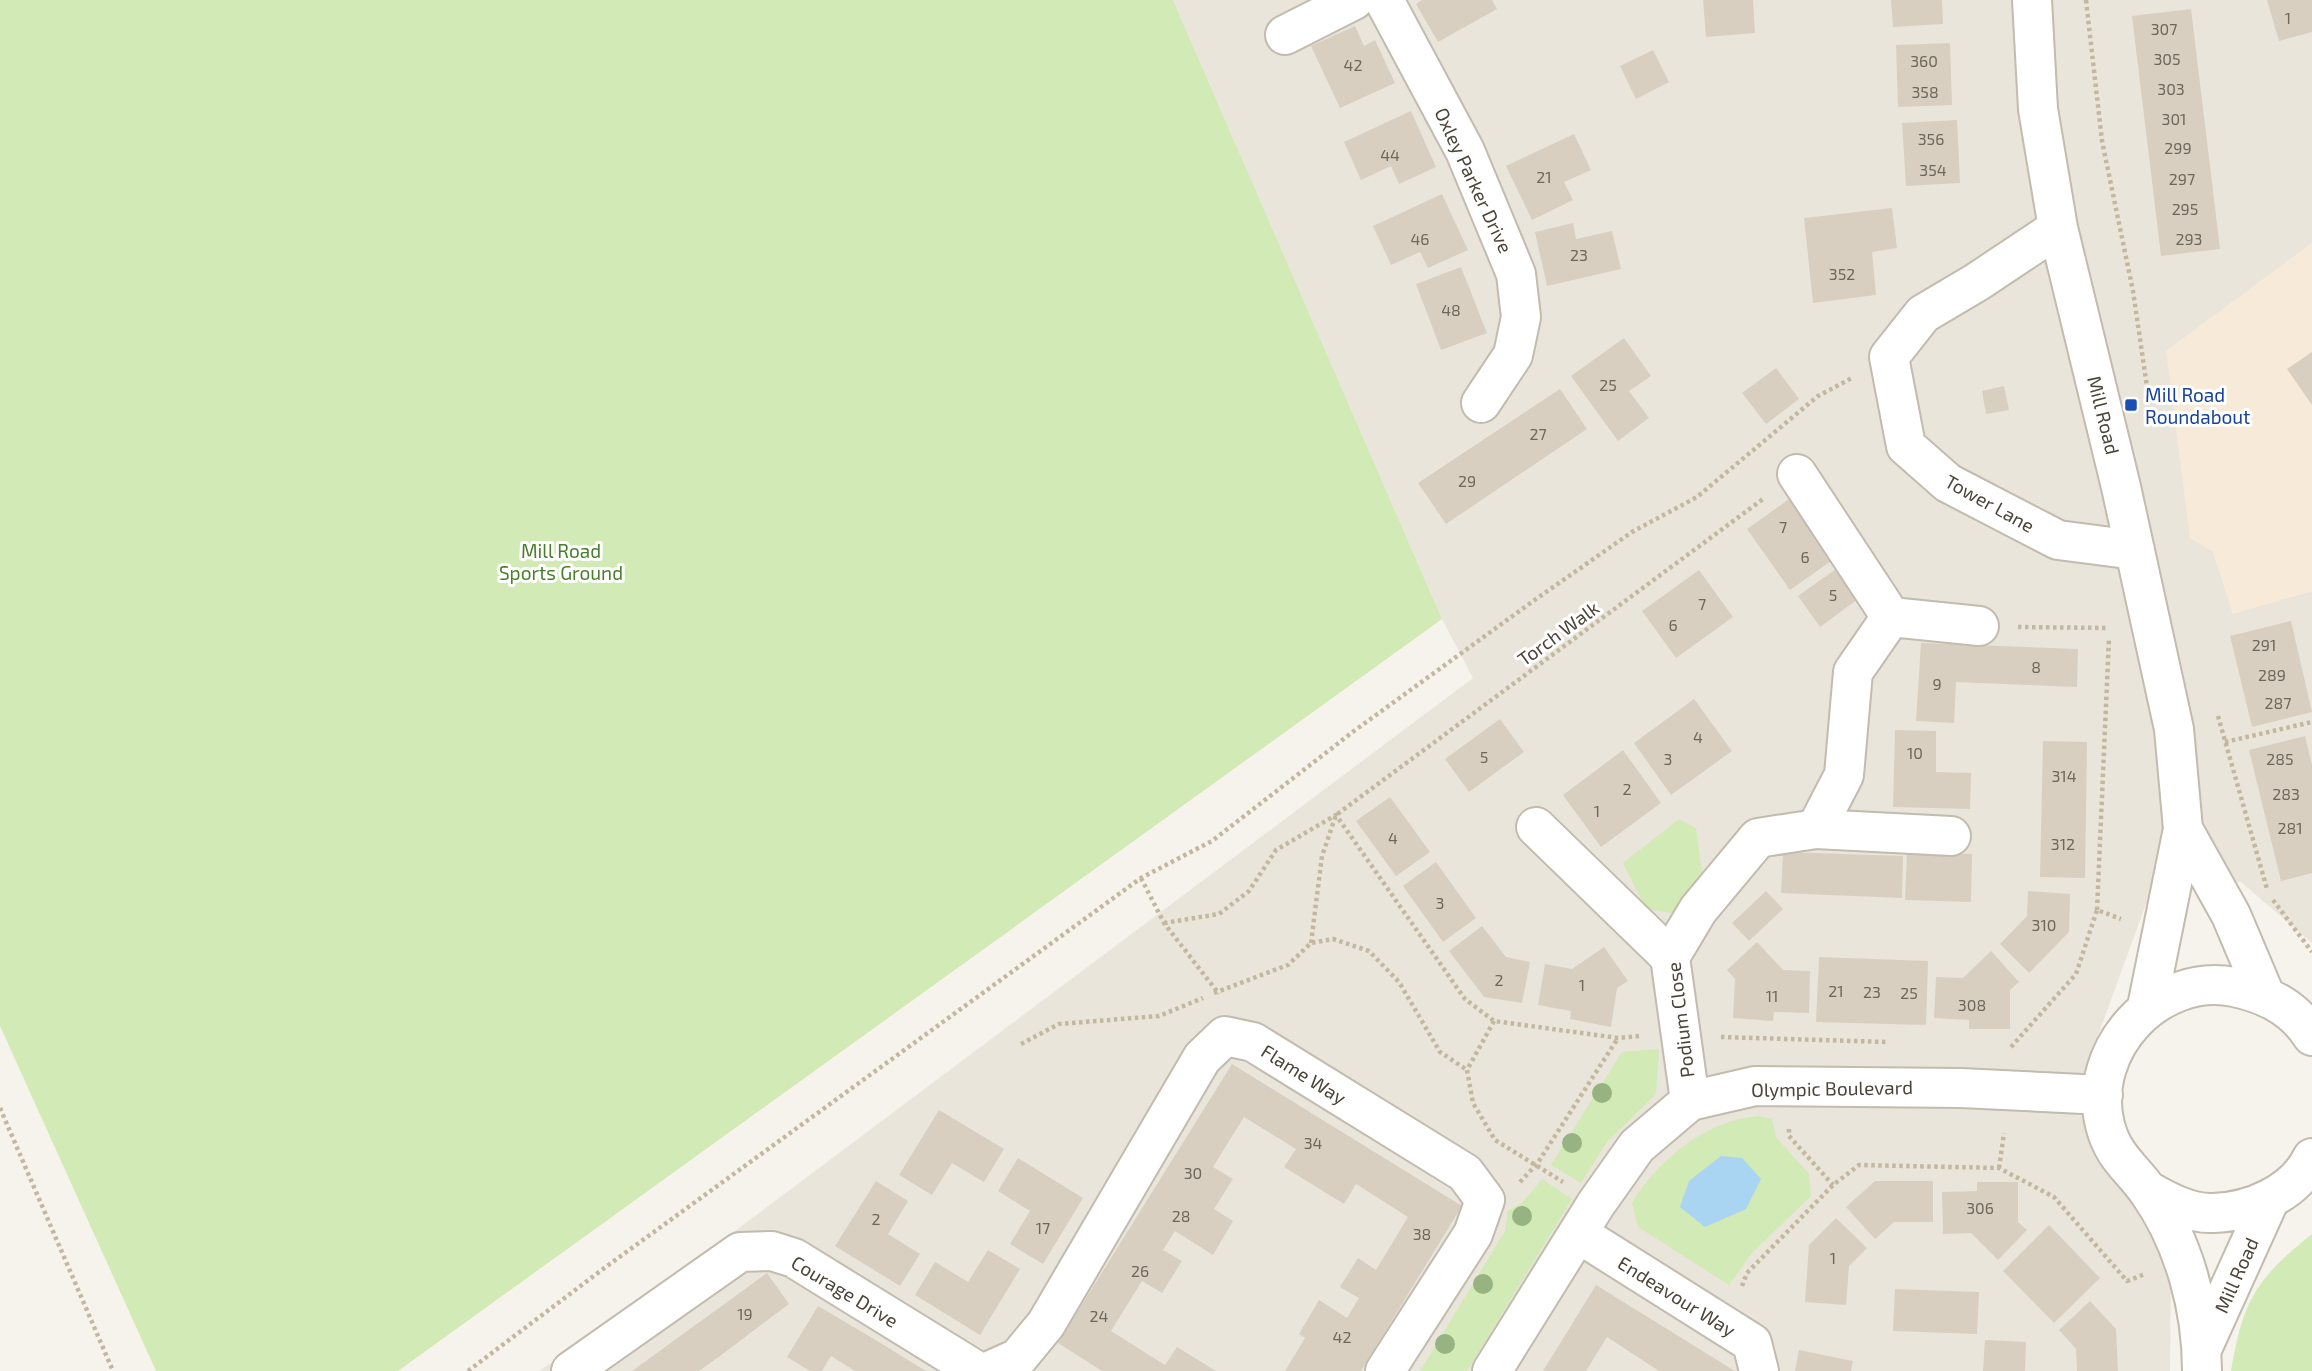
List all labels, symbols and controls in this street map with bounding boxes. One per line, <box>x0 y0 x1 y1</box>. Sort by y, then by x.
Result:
house number: 1 <box>2285 8 2291 27</box>
house number: 307 <box>2151 19 2177 38</box>
house number: 305 <box>2153 49 2181 68</box>
house number: 360 <box>1910 51 1938 70</box>
house number: 42 <box>1344 55 1362 74</box>
house number: 303 <box>2157 79 2185 98</box>
house number: 358 <box>1911 82 1939 101</box>
street label: Oxley Parker Drive <box>1430 104 1518 256</box>
house number: 301 <box>2162 109 2186 128</box>
house number: 356 <box>1918 129 1944 148</box>
house number: 299 <box>2164 138 2192 157</box>
house number: 44 <box>1380 145 1400 164</box>
house number: 354 <box>1919 160 1947 179</box>
house number: 21 <box>1536 167 1552 186</box>
house number: 297 <box>2169 169 2195 188</box>
house number: 295 <box>2172 199 2198 218</box>
house number: 46 <box>1411 229 1430 248</box>
house number: 293 <box>2175 229 2203 248</box>
house number: 23 <box>1570 245 1588 264</box>
house number: 352 <box>1829 264 1855 283</box>
house number: 48 <box>1441 300 1461 319</box>
street label: Mill Road <box>2083 373 2125 457</box>
house number: 25 <box>1599 375 1617 394</box>
place label: Mill Road Roundabout <box>2145 383 2250 428</box>
marker: Mill Road Roundabout <box>2123 397 2139 413</box>
house number: 27 <box>1529 424 1547 443</box>
street label: Tower Lane <box>1941 469 2039 537</box>
house number: 29 <box>1458 471 1476 490</box>
house number: 7 <box>1779 517 1787 536</box>
park label: Mill Road Sports Ground <box>499 539 623 584</box>
house number: 6 <box>1800 547 1810 566</box>
house number: 5 <box>1829 585 1837 604</box>
house number: 7 <box>1698 594 1706 613</box>
street label: Torch Walk <box>1513 596 1603 670</box>
house number: 6 <box>1668 615 1678 634</box>
house number: 291 <box>2252 635 2276 654</box>
house number: 8 <box>2031 657 2041 676</box>
house number: 289 <box>2258 665 2286 684</box>
house number: 9 <box>1932 674 1942 693</box>
house number: 287 <box>2265 693 2291 712</box>
house number: 4 <box>1693 727 1703 746</box>
house number: 10 <box>1907 743 1923 762</box>
house number: 5 <box>1480 747 1488 766</box>
house number: 3 <box>1664 749 1672 768</box>
house number: 285 <box>2266 749 2294 768</box>
house number: 314 <box>2051 766 2077 785</box>
house number: 2 <box>1623 779 1632 798</box>
house number: 283 <box>2272 784 2300 803</box>
house number: 1 <box>1594 801 1600 820</box>
house number: 281 <box>2277 818 2303 837</box>
house number: 4 <box>1388 828 1398 847</box>
house number: 312 <box>2051 834 2075 853</box>
house number: 3 <box>1436 893 1444 912</box>
house number: 310 <box>2032 915 2056 934</box>
street label: Podium Close <box>1661 961 1699 1079</box>
house number: 2 <box>1495 970 1504 989</box>
house number: 1 <box>1579 975 1585 994</box>
house number: 21 <box>1828 981 1844 1000</box>
house number: 23 <box>1863 982 1881 1001</box>
house number: 25 <box>1900 983 1918 1002</box>
house number: 11 <box>1766 986 1778 1005</box>
house number: 308 <box>1958 995 1986 1014</box>
street label: Flame Way <box>1257 1039 1351 1109</box>
street label: Olympic Boulevard <box>1751 1075 1913 1101</box>
house number: 34 <box>1304 1133 1323 1152</box>
house number: 30 <box>1184 1163 1202 1182</box>
house number: 306 <box>1966 1198 1994 1217</box>
house number: 28 <box>1172 1206 1190 1225</box>
house number: 2 <box>872 1209 881 1228</box>
house number: 17 <box>1036 1218 1050 1237</box>
house number: 38 <box>1413 1224 1431 1243</box>
street label: Mill Road <box>2209 1234 2263 1316</box>
house number: 1 <box>1830 1248 1836 1267</box>
street label: Courage Drive <box>787 1250 903 1332</box>
street label: Endeavour Way <box>1614 1251 1740 1341</box>
house number: 26 <box>1131 1261 1149 1280</box>
house number: 19 <box>737 1304 753 1323</box>
house number: 24 <box>1090 1306 1109 1325</box>
house number: 42 <box>1333 1327 1351 1346</box>

